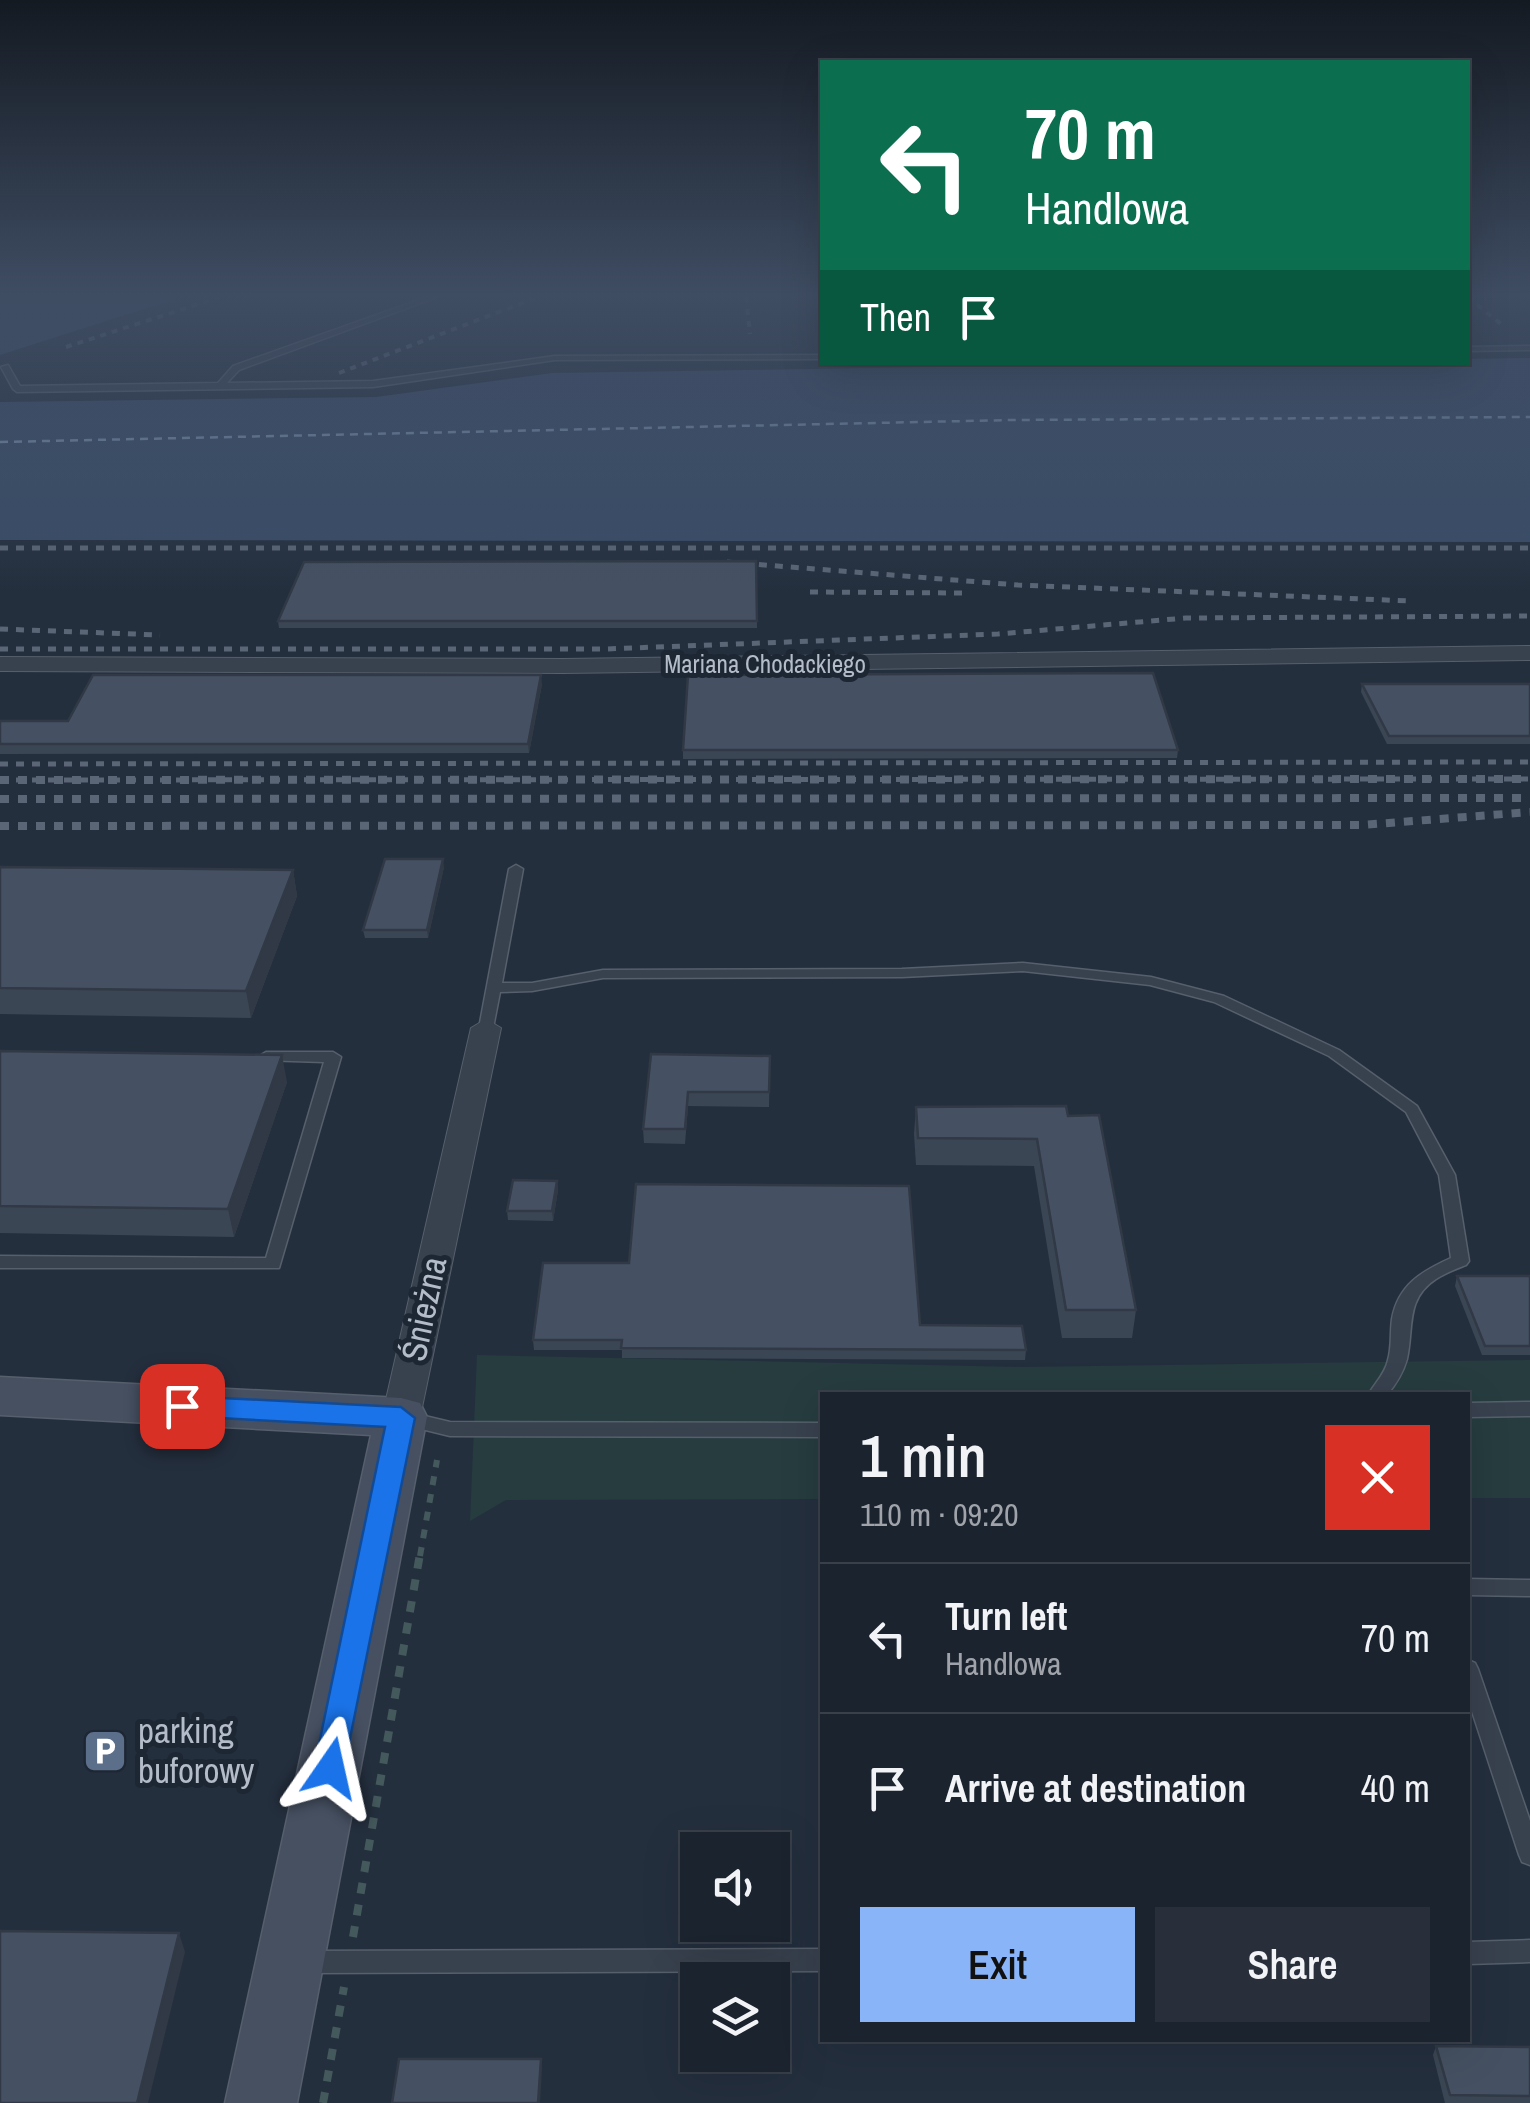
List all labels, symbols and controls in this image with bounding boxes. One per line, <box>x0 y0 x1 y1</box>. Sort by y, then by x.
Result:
text: 70 m <box>1025 87 1156 181</box>
icon: left <box>860 100 990 230</box>
text: Handlowa <box>1025 177 1189 238</box>
icon: arrive <box>951 290 1006 345</box>
text: Then <box>860 292 931 343</box>
street label: Mariana Chodackiego <box>664 647 866 681</box>
street label: Śnieżna <box>390 1252 457 1365</box>
pin <box>140 1364 225 1449</box>
icon: arrive <box>155 1379 210 1434</box>
text: 1 min <box>860 1415 987 1496</box>
button: close <box>1325 1425 1430 1530</box>
text: 110 m · 09:20 <box>860 1493 1019 1536</box>
text: Turn left <box>945 1591 1067 1642</box>
icon: left <box>860 1611 915 1666</box>
text: 70 m <box>1361 1613 1430 1664</box>
text: Handlowa <box>945 1642 1062 1685</box>
place label: parking buforowy <box>138 1707 255 1794</box>
position arrow <box>279 1716 383 1820</box>
parking icon: parking buforowy <box>82 1728 128 1774</box>
icon: arrive <box>860 1761 915 1816</box>
text: Arrive at destination <box>945 1763 1246 1814</box>
text: 40 m <box>1361 1763 1430 1814</box>
map controls <box>680 1832 790 2072</box>
button: sound <box>680 1832 790 1942</box>
button: Exit <box>860 1907 1135 2022</box>
button: Share <box>1155 1907 1430 2022</box>
button: layers <box>680 1962 790 2072</box>

